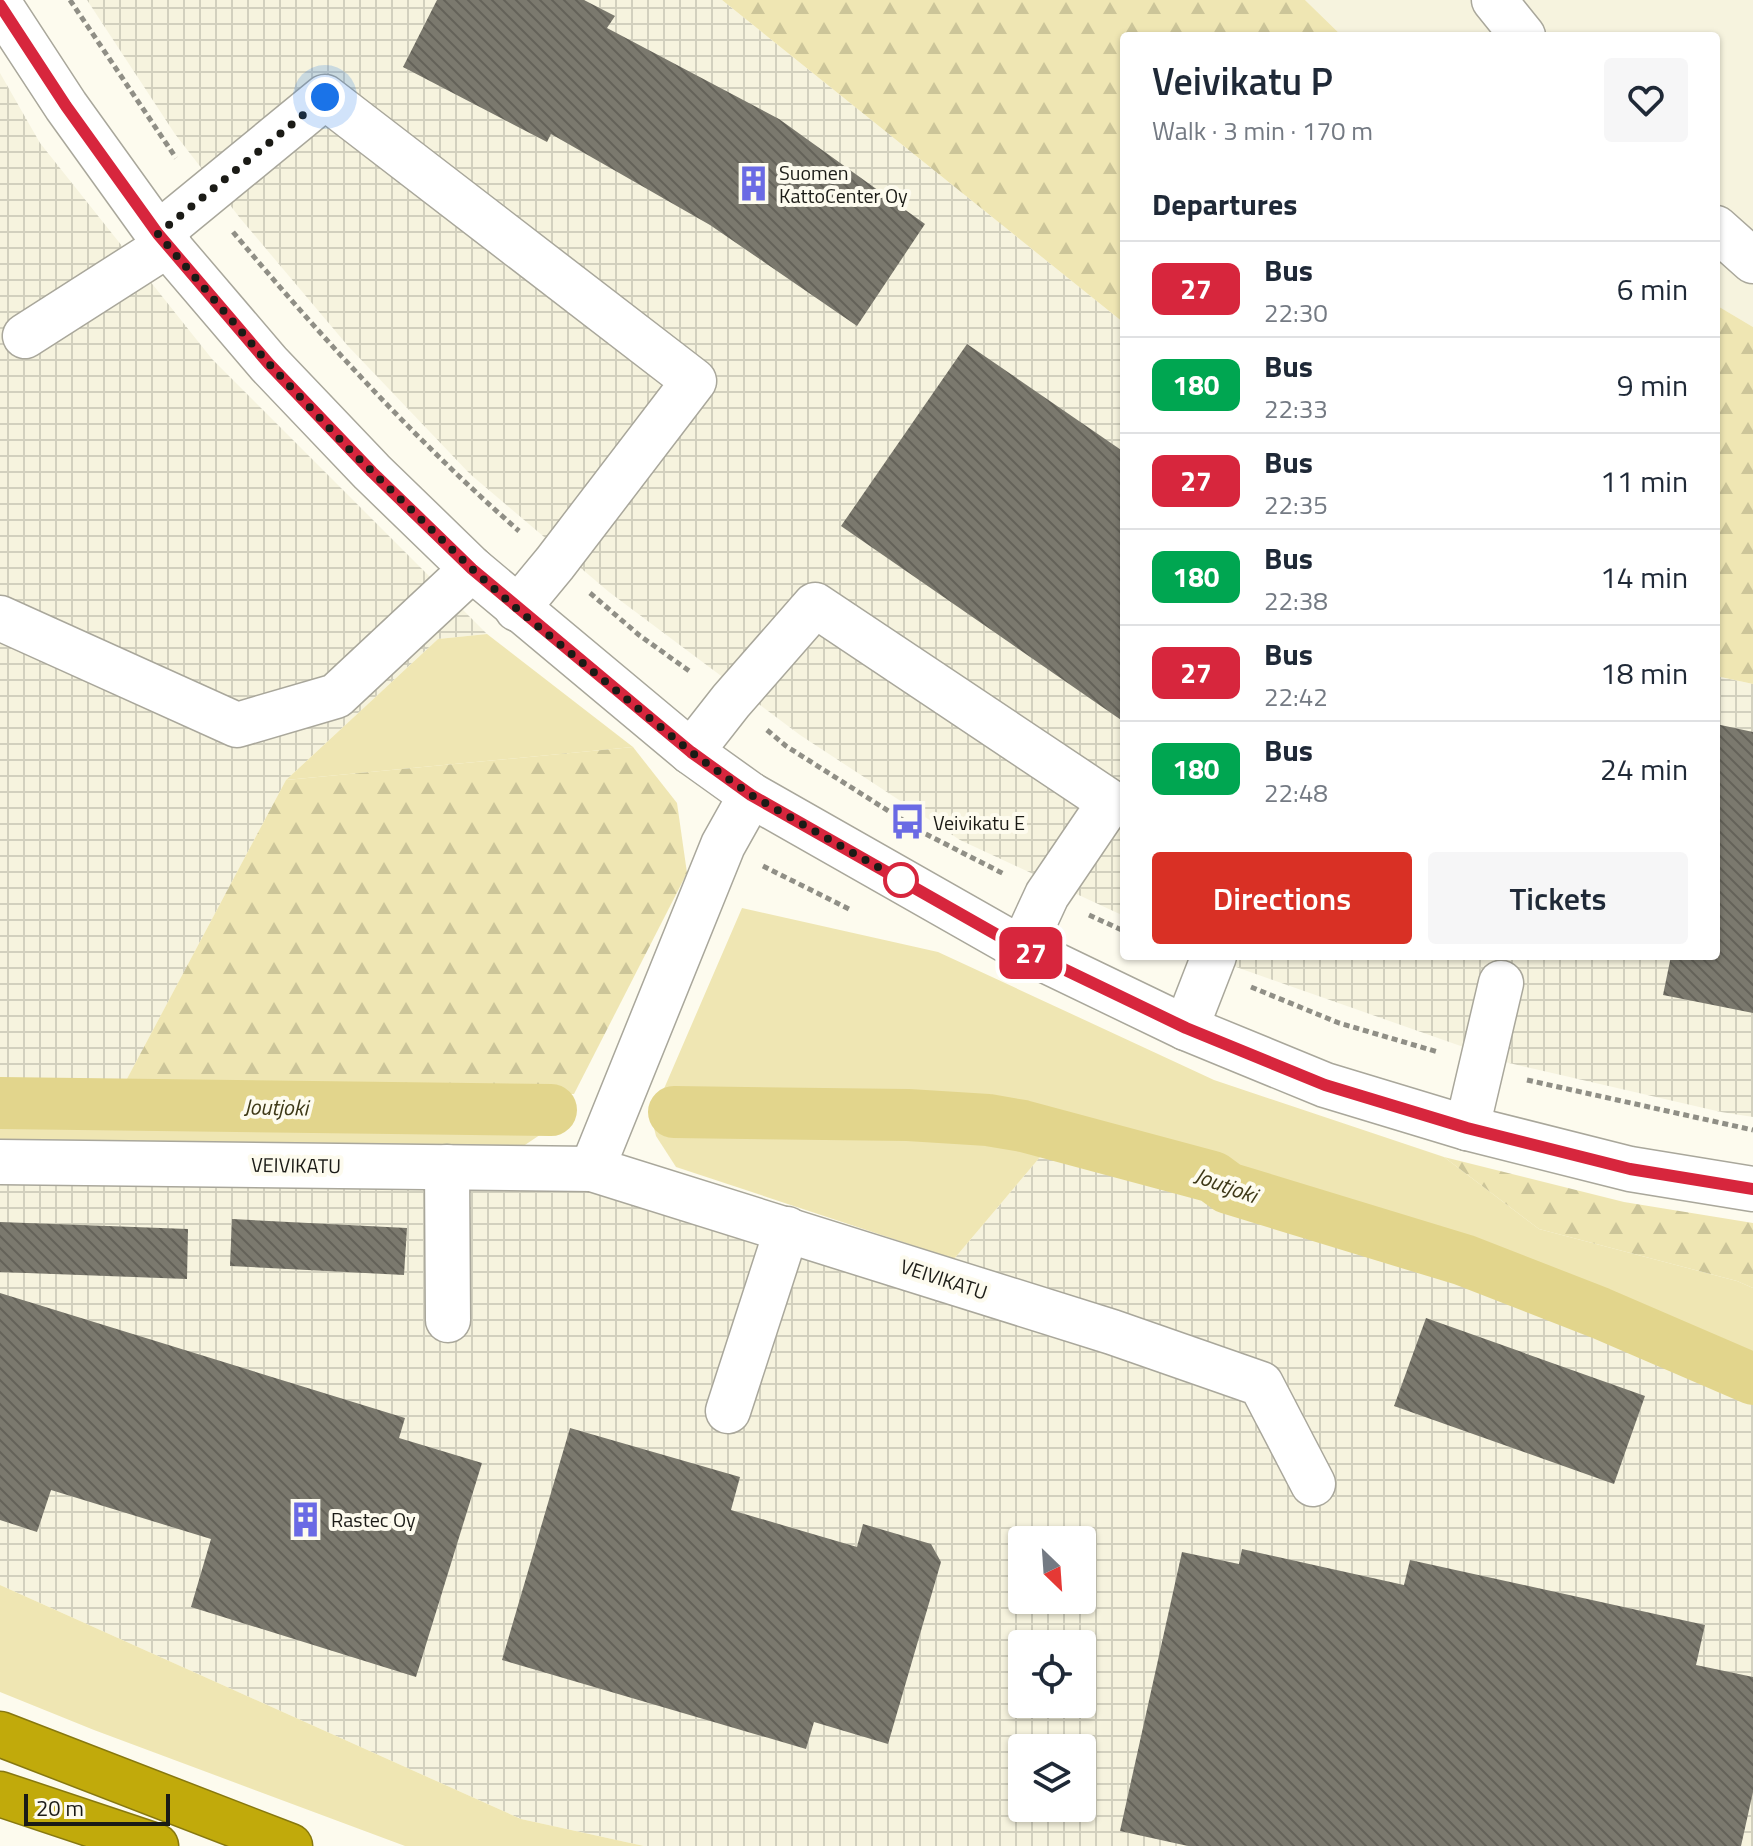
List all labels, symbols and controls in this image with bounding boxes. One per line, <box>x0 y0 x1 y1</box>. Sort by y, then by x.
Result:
text: Veivikatu P <box>1152 52 1333 110</box>
button: heart <box>1604 58 1688 142</box>
your location <box>305 77 345 117</box>
text: Walk · 3 min · 170 m <box>1152 111 1373 150</box>
place label: Suomen KattoCenter Oy <box>779 157 908 211</box>
building icon: Suomen KattoCenter Oy <box>734 164 772 202</box>
text: Departures <box>1152 181 1297 227</box>
text: Bus <box>1264 247 1313 293</box>
text: 6 min <box>1617 266 1688 312</box>
text: 27 <box>1180 267 1212 310</box>
text: 22:30 <box>1264 293 1328 332</box>
text: Bus <box>1264 343 1313 389</box>
text: 9 min <box>1617 362 1688 408</box>
text: 180 <box>1172 363 1220 406</box>
text: 22:33 <box>1264 389 1328 428</box>
text: Bus <box>1264 439 1313 485</box>
text: 11 min <box>1600 458 1688 504</box>
text: 27 <box>1180 459 1212 502</box>
text: 22:35 <box>1264 485 1328 524</box>
text: Bus <box>1264 535 1313 581</box>
text: 14 min <box>1600 554 1688 600</box>
text: 180 <box>1172 555 1220 598</box>
text: 22:38 <box>1264 581 1328 620</box>
text: Bus <box>1264 631 1313 677</box>
text: 18 min <box>1600 650 1688 696</box>
text: 27 <box>1180 651 1212 694</box>
text: 22:42 <box>1264 677 1328 716</box>
text: Bus <box>1264 727 1313 773</box>
text: 24 min <box>1600 746 1688 792</box>
text: 180 <box>1172 747 1220 790</box>
text: 22:48 <box>1264 773 1328 812</box>
bus stop icon: Veivikatu E <box>888 803 926 841</box>
place label: Veivikatu E <box>933 807 1025 838</box>
button: Directions <box>1152 852 1412 944</box>
button: Tickets <box>1428 852 1688 944</box>
unlabelled marker <box>884 863 918 897</box>
line badge: 27 <box>995 927 1067 979</box>
text: 27 <box>1015 931 1047 974</box>
water label: Joutjoki <box>244 1089 311 1125</box>
street label: VEIVIKATU <box>251 1149 341 1181</box>
water label: Joutjoki <box>1190 1158 1264 1213</box>
street label: VEIVIKATU <box>896 1250 992 1308</box>
building icon: Rastec Oy <box>286 1500 324 1538</box>
place label: Rastec Oy <box>331 1504 416 1535</box>
north arrow <box>1008 1526 1096 1614</box>
map controls <box>1008 1526 1096 1822</box>
button: locate <box>1008 1630 1096 1718</box>
button: layers <box>1008 1734 1096 1822</box>
scale bar <box>24 1790 170 1826</box>
text: 20 m <box>36 1791 84 1825</box>

